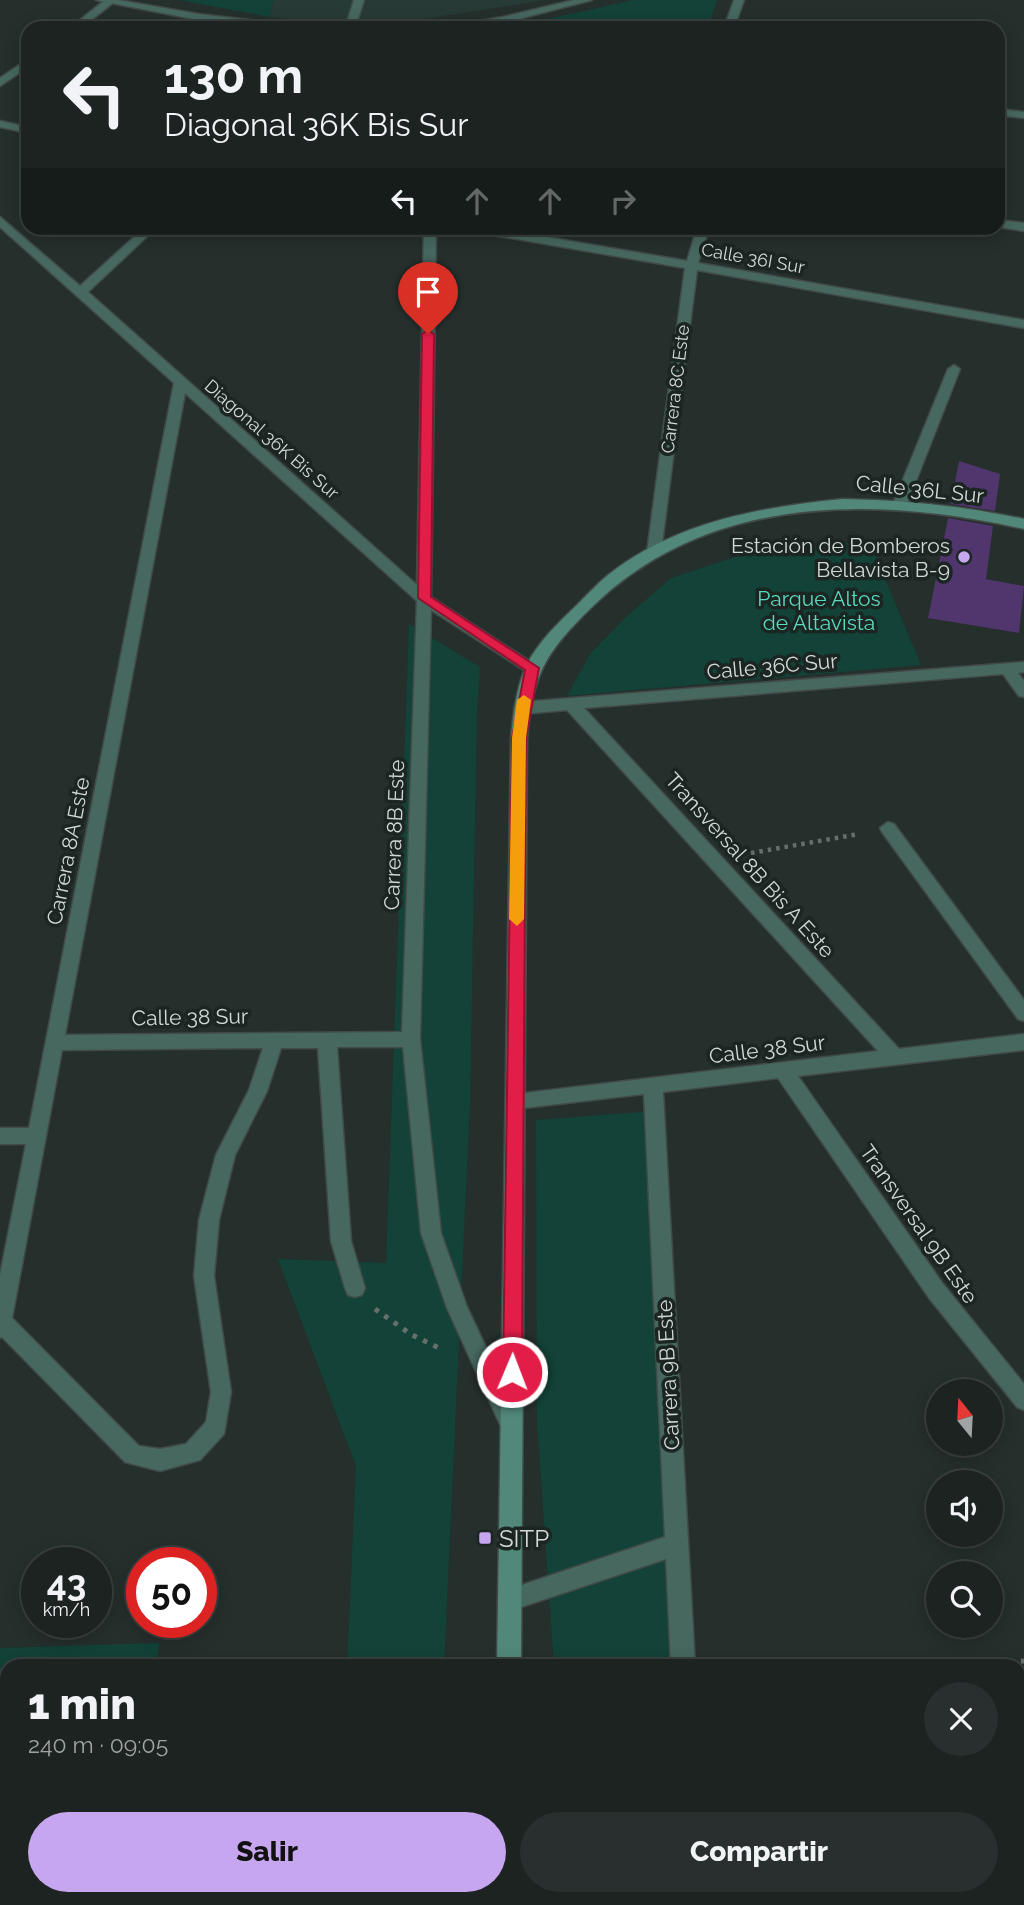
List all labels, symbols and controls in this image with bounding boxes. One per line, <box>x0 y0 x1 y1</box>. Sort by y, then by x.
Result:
text: 130 m <box>164 47 303 104</box>
icon: left <box>49 49 140 140</box>
text: Diagonal 36K Bis Sur <box>164 106 468 143</box>
icon: left <box>385 182 423 220</box>
icon: ahead <box>458 182 496 220</box>
icon: ahead <box>531 182 569 220</box>
icon: right <box>604 182 642 220</box>
street label: Calle 36I Sur <box>700 239 807 278</box>
pin <box>398 262 458 334</box>
icon: arrive <box>409 273 447 311</box>
street label: Carrera 8C Este <box>657 323 693 455</box>
street label: Diagonal 36K Bis Sur <box>200 375 344 504</box>
street label: Calle 36L Sur <box>855 470 986 508</box>
place label: Estación de Bomberos Bellavista B-9 <box>731 533 950 582</box>
marker: Estación de Bomberos Bellavista B-9 <box>956 549 972 565</box>
park label: Parque Altos de Altavista <box>757 586 881 635</box>
street label: Calle 36C Sur <box>706 648 839 684</box>
street label: Carrera 8B Este <box>379 759 409 911</box>
street label: Transversal 8B Bis A Este <box>660 767 840 963</box>
street label: Carrera 8A Este <box>41 775 95 927</box>
street label: Calle 38 Sur <box>132 1003 249 1031</box>
street label: Calle 38 Sur <box>708 1029 827 1069</box>
street label: Transversal 9B Este <box>855 1140 983 1308</box>
street label: Carrera 9B Este <box>652 1299 684 1451</box>
position arrow <box>475 1335 549 1409</box>
north arrow <box>926 1379 1003 1456</box>
map controls <box>926 1379 1003 1638</box>
button: sound <box>926 1470 1003 1547</box>
place label: SITP <box>499 1524 549 1553</box>
marker: SITP <box>477 1530 493 1546</box>
speed limit sign: 50 <box>126 1547 217 1638</box>
button: search <box>926 1561 1003 1638</box>
text: 43 <box>47 1563 86 1604</box>
text: km/h <box>43 1599 90 1620</box>
text: 1 min <box>28 1680 136 1729</box>
button: close <box>924 1682 998 1756</box>
text: 240 m · 09:05 <box>28 1731 168 1758</box>
button: Salir <box>28 1812 506 1892</box>
button: Compartir <box>520 1812 998 1892</box>

